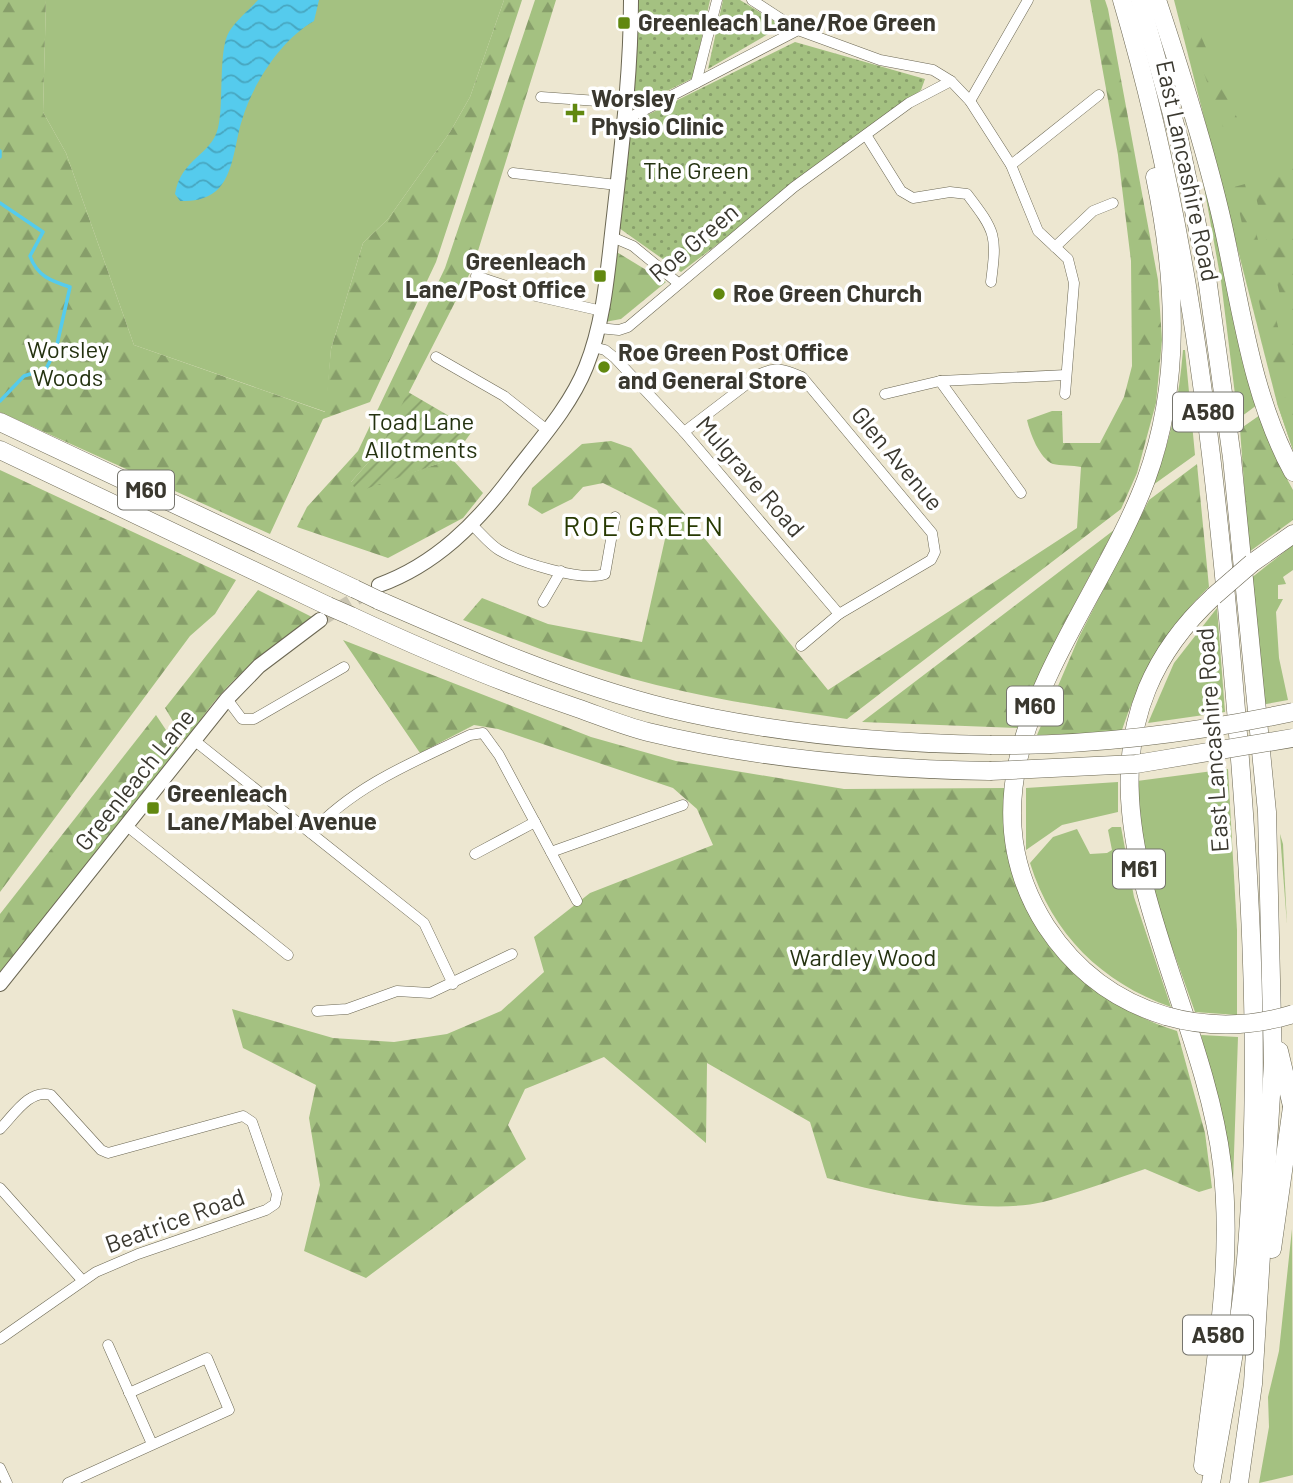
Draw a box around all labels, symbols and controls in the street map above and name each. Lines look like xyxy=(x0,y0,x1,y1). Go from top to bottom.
place label: Greenleach Lane/Roe Green xyxy=(638,7,936,36)
marker: Greenleach Lane/Roe Green xyxy=(616,15,632,31)
street label: East Lancashire Road xyxy=(1151,58,1226,284)
place label: Worsley Physio Clinic xyxy=(591,83,724,140)
marker: Worsley Physio Clinic xyxy=(565,103,585,123)
park label: The Green xyxy=(643,155,749,184)
street label: Roe Green xyxy=(643,196,743,287)
place label: Greenleach Lane/Post Office xyxy=(405,246,586,303)
marker: Greenleach Lane/Post Office xyxy=(592,268,608,284)
place label: Roe Green Church xyxy=(733,278,922,307)
marker: Roe Green Church xyxy=(711,286,727,302)
park label: Worsley Woods xyxy=(27,334,109,391)
place label: Roe Green Post Office and General Store xyxy=(618,337,849,394)
marker: Roe Green Post Office and General Store xyxy=(596,359,612,375)
road number: A580 xyxy=(1173,392,1243,432)
street label: Glen Avenue xyxy=(846,400,950,516)
park label: Toad Lane Allotments xyxy=(365,406,477,463)
street label: Mulgrave Road xyxy=(691,410,812,542)
road number: M60 xyxy=(118,470,174,510)
district label: ROE GREEN xyxy=(563,508,725,542)
street label: East Lancashire Road xyxy=(1189,627,1234,853)
road number: M60 xyxy=(1007,686,1063,726)
street label: Greenleach Lane xyxy=(68,702,200,856)
place label: Greenleach Lane/Mabel Avenue xyxy=(167,778,377,835)
marker: Greenleach Lane/Mabel Avenue xyxy=(145,800,161,816)
road number: M61 xyxy=(1113,849,1165,888)
park label: Wardley Wood xyxy=(790,942,936,971)
street label: Beatrice Road xyxy=(101,1181,248,1258)
road number: A580 xyxy=(1183,1316,1253,1354)

